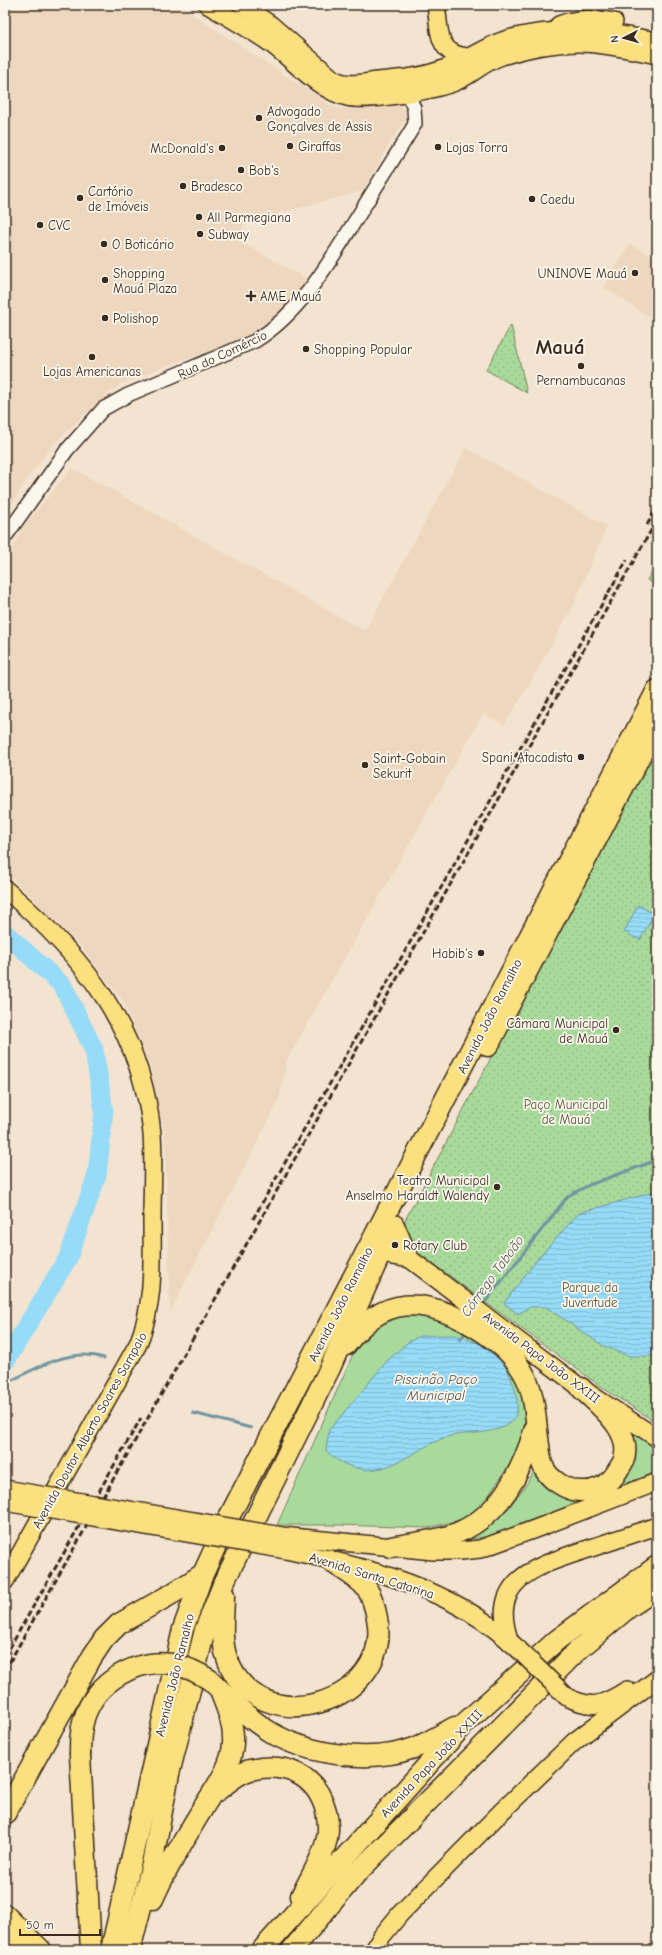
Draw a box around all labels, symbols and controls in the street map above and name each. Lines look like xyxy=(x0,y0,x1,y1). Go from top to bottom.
north arrow xyxy=(604,18,644,58)
text: N xyxy=(608,35,621,43)
place label: Advogado Gonçalves de Assis xyxy=(267,104,372,134)
marker: Advogado Gonçalves de Assis xyxy=(254,113,264,123)
place label: Giraffas xyxy=(298,139,341,154)
place label: Lojas Torra xyxy=(446,140,508,155)
place label: McDonald's xyxy=(150,141,214,156)
marker: Giraffas xyxy=(285,141,295,151)
marker: Lojas Torra xyxy=(433,142,443,152)
marker: McDonald's xyxy=(217,143,227,153)
place label: Bob's xyxy=(249,163,279,178)
marker: Bob's xyxy=(236,165,246,175)
place label: Bradesco xyxy=(191,179,243,194)
marker: Bradesco xyxy=(178,181,188,191)
place label: Cartório de Imóveis xyxy=(88,184,148,214)
place label: Caedu xyxy=(540,192,575,207)
marker: Cartório de Imóveis xyxy=(75,193,85,203)
marker: Caedu xyxy=(527,194,537,204)
place label: All Parmegiana xyxy=(207,210,291,225)
marker: All Parmegiana xyxy=(194,212,204,222)
place label: CVC xyxy=(48,218,70,233)
marker: CVC xyxy=(35,220,45,230)
place label: Subway xyxy=(208,227,249,242)
marker: Subway xyxy=(195,229,205,239)
place label: O Boticário xyxy=(112,237,174,252)
marker: O Boticário xyxy=(99,239,109,249)
place label: Shopping Mauá Plaza xyxy=(113,266,177,296)
place label: UNINOVE Mauá xyxy=(538,266,627,281)
marker: UNINOVE Mauá xyxy=(630,268,640,278)
marker: Shopping Mauá Plaza xyxy=(100,275,110,285)
place label: AME Mauá xyxy=(260,289,322,304)
marker: AME Mauá xyxy=(245,290,257,302)
place label: Polishop xyxy=(113,311,159,326)
marker: Polishop xyxy=(100,313,110,323)
street label: Rua do Comércio xyxy=(175,327,269,382)
district label: Mauá xyxy=(535,335,585,359)
place label: Shopping Popular xyxy=(314,342,413,357)
marker: Shopping Popular xyxy=(301,344,311,354)
marker: Lojas Americanas xyxy=(87,352,97,362)
marker: Pernambucanas xyxy=(576,361,586,371)
place label: Lojas Americanas xyxy=(43,364,141,379)
place label: Pernambucanas xyxy=(537,373,625,388)
place label: Spani Atacadista xyxy=(482,750,573,765)
place label: Saint-Gobain Sekurit xyxy=(373,751,446,781)
marker: Spani Atacadista xyxy=(576,752,586,762)
marker: Saint-Gobain Sekurit xyxy=(360,760,370,770)
place label: Habib's xyxy=(432,946,473,961)
marker: Habib's xyxy=(476,948,486,958)
street label: Avenida João Ramalho xyxy=(454,956,525,1076)
place label: Câmara Municipal de Mauá xyxy=(507,1016,608,1046)
marker: Câmara Municipal de Mauá xyxy=(611,1025,621,1035)
park label: Paço Municipal de Mauá xyxy=(524,1097,608,1127)
place label: Teatro Municipal Anselmo Haraldt Walendy xyxy=(346,1173,489,1203)
marker: Teatro Municipal Anselmo Haraldt Walendy xyxy=(492,1182,502,1192)
water label: Córrego Taboão xyxy=(457,1232,527,1320)
place label: Rotary Club xyxy=(403,1238,467,1253)
marker: Rotary Club xyxy=(390,1240,400,1250)
street label: Avenida João Ramalho xyxy=(305,1244,376,1364)
park label: Parque da Juventude xyxy=(562,1280,618,1310)
street label: Avenida Papa João XXIII xyxy=(480,1309,603,1406)
street label: Avenida Doutor Alberto Soares Sampaio xyxy=(29,1329,150,1531)
water label: Piscinão Paço Municipal xyxy=(395,1371,477,1404)
street label: Avenida Santa Catarina xyxy=(308,1549,436,1602)
street label: Avenida João Ramalho xyxy=(152,1612,197,1738)
street label: Avenida Papa João XXIII xyxy=(377,1706,485,1821)
scale bar xyxy=(20,1911,100,1937)
text: 50 m xyxy=(26,1918,54,1932)

